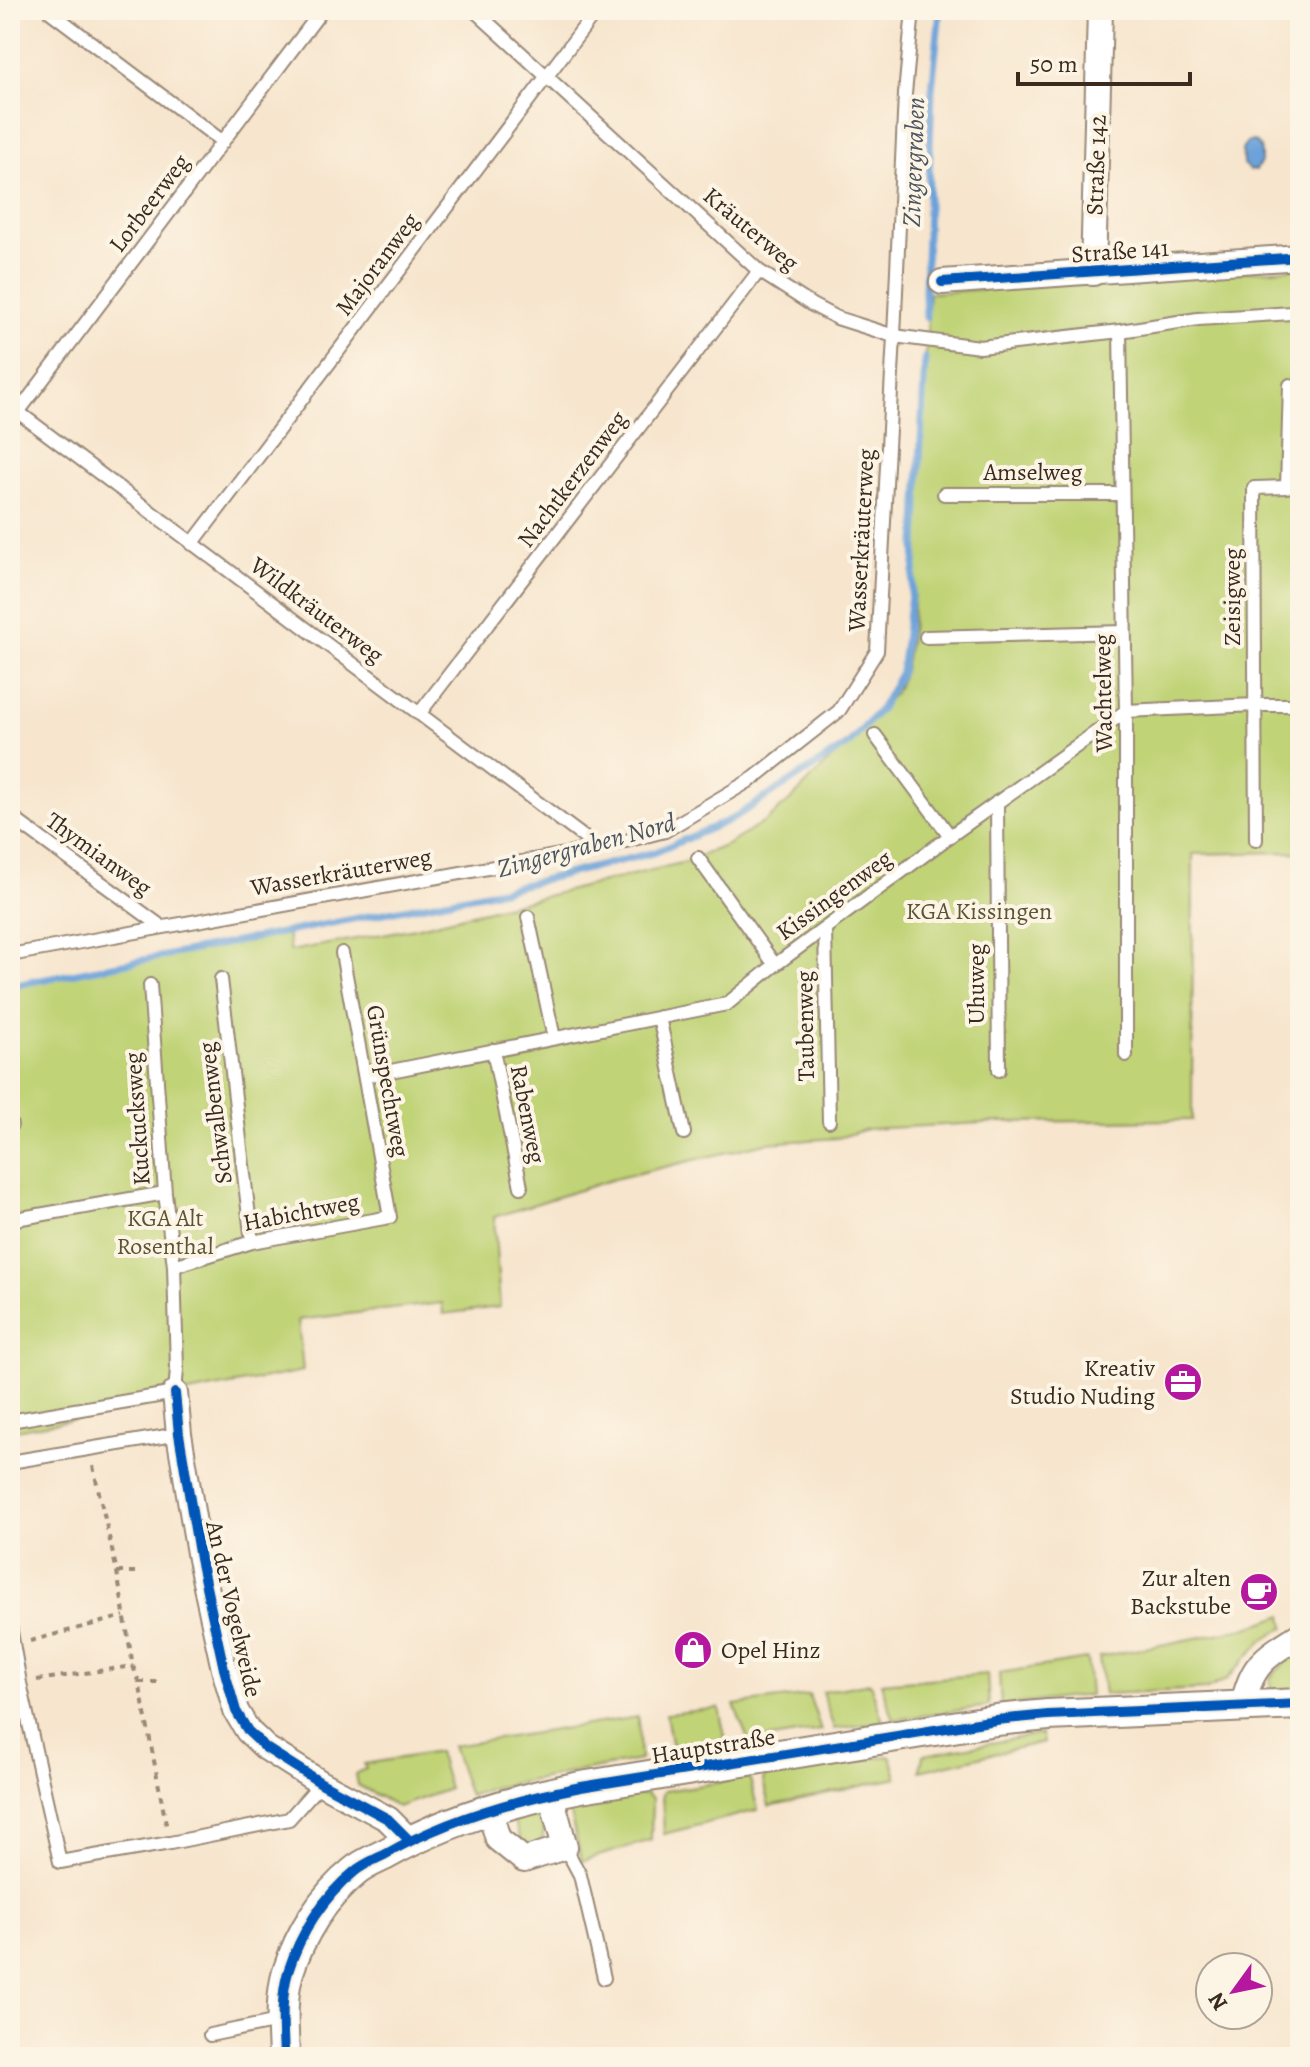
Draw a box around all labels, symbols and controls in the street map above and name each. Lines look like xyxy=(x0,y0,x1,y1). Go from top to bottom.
scale bar xyxy=(1018,36,1190,86)
text: 50 m xyxy=(1030,48,1078,80)
water label: Zingergraben xyxy=(894,96,933,228)
street label: Straße 142 xyxy=(1078,114,1114,216)
street label: Lorbeerweg xyxy=(101,147,197,259)
street label: Kräuterweg xyxy=(696,180,806,278)
street label: Majoranweg xyxy=(328,206,426,322)
street label: Straße 141 xyxy=(1070,232,1170,270)
street label: Nachtkerzenweg xyxy=(510,404,634,554)
street label: Wasserkräuterweg xyxy=(840,448,882,633)
street label: Amselweg xyxy=(983,456,1082,488)
street label: Zeisigweg xyxy=(1216,548,1248,646)
street label: Wildkräuterweg xyxy=(243,549,390,671)
street label: Wachtelweg xyxy=(1086,634,1120,753)
street label: Thymianweg xyxy=(40,805,158,903)
water label: Zingergraben Nord xyxy=(493,805,679,886)
street label: Wasserkräuterweg xyxy=(247,840,434,904)
street label: Kissingenweg xyxy=(770,842,898,948)
park label: KGA Kissingen xyxy=(906,895,1052,927)
street label: Uhuweg xyxy=(960,943,992,1025)
street label: Taubenweg xyxy=(788,970,822,1082)
street label: Grünspechtweg xyxy=(359,1002,417,1160)
street label: Schwalbenweg xyxy=(190,1040,240,1186)
street label: Kuckucksweg xyxy=(116,1051,158,1187)
street label: Rabenweg xyxy=(503,1062,553,1166)
street label: Habichtweg xyxy=(240,1185,362,1239)
park label: KGA Alt Rosenthal xyxy=(116,1202,214,1262)
place label: Kreativ Studio Nuding xyxy=(1010,1352,1155,1412)
office icon: Kreativ Studio Nuding xyxy=(1162,1361,1204,1403)
street label: An der Vogelweide xyxy=(198,1517,270,1700)
place label: Zur alten Backstube xyxy=(1130,1562,1231,1622)
cafe icon: Zur alten Backstube xyxy=(1238,1571,1280,1613)
shop icon: Opel Hinz xyxy=(672,1629,714,1671)
place label: Opel Hinz xyxy=(721,1634,820,1666)
street label: Hauptstraße xyxy=(649,1720,777,1772)
north arrow xyxy=(1194,1951,1274,2031)
text: N xyxy=(1201,1986,1235,2016)

